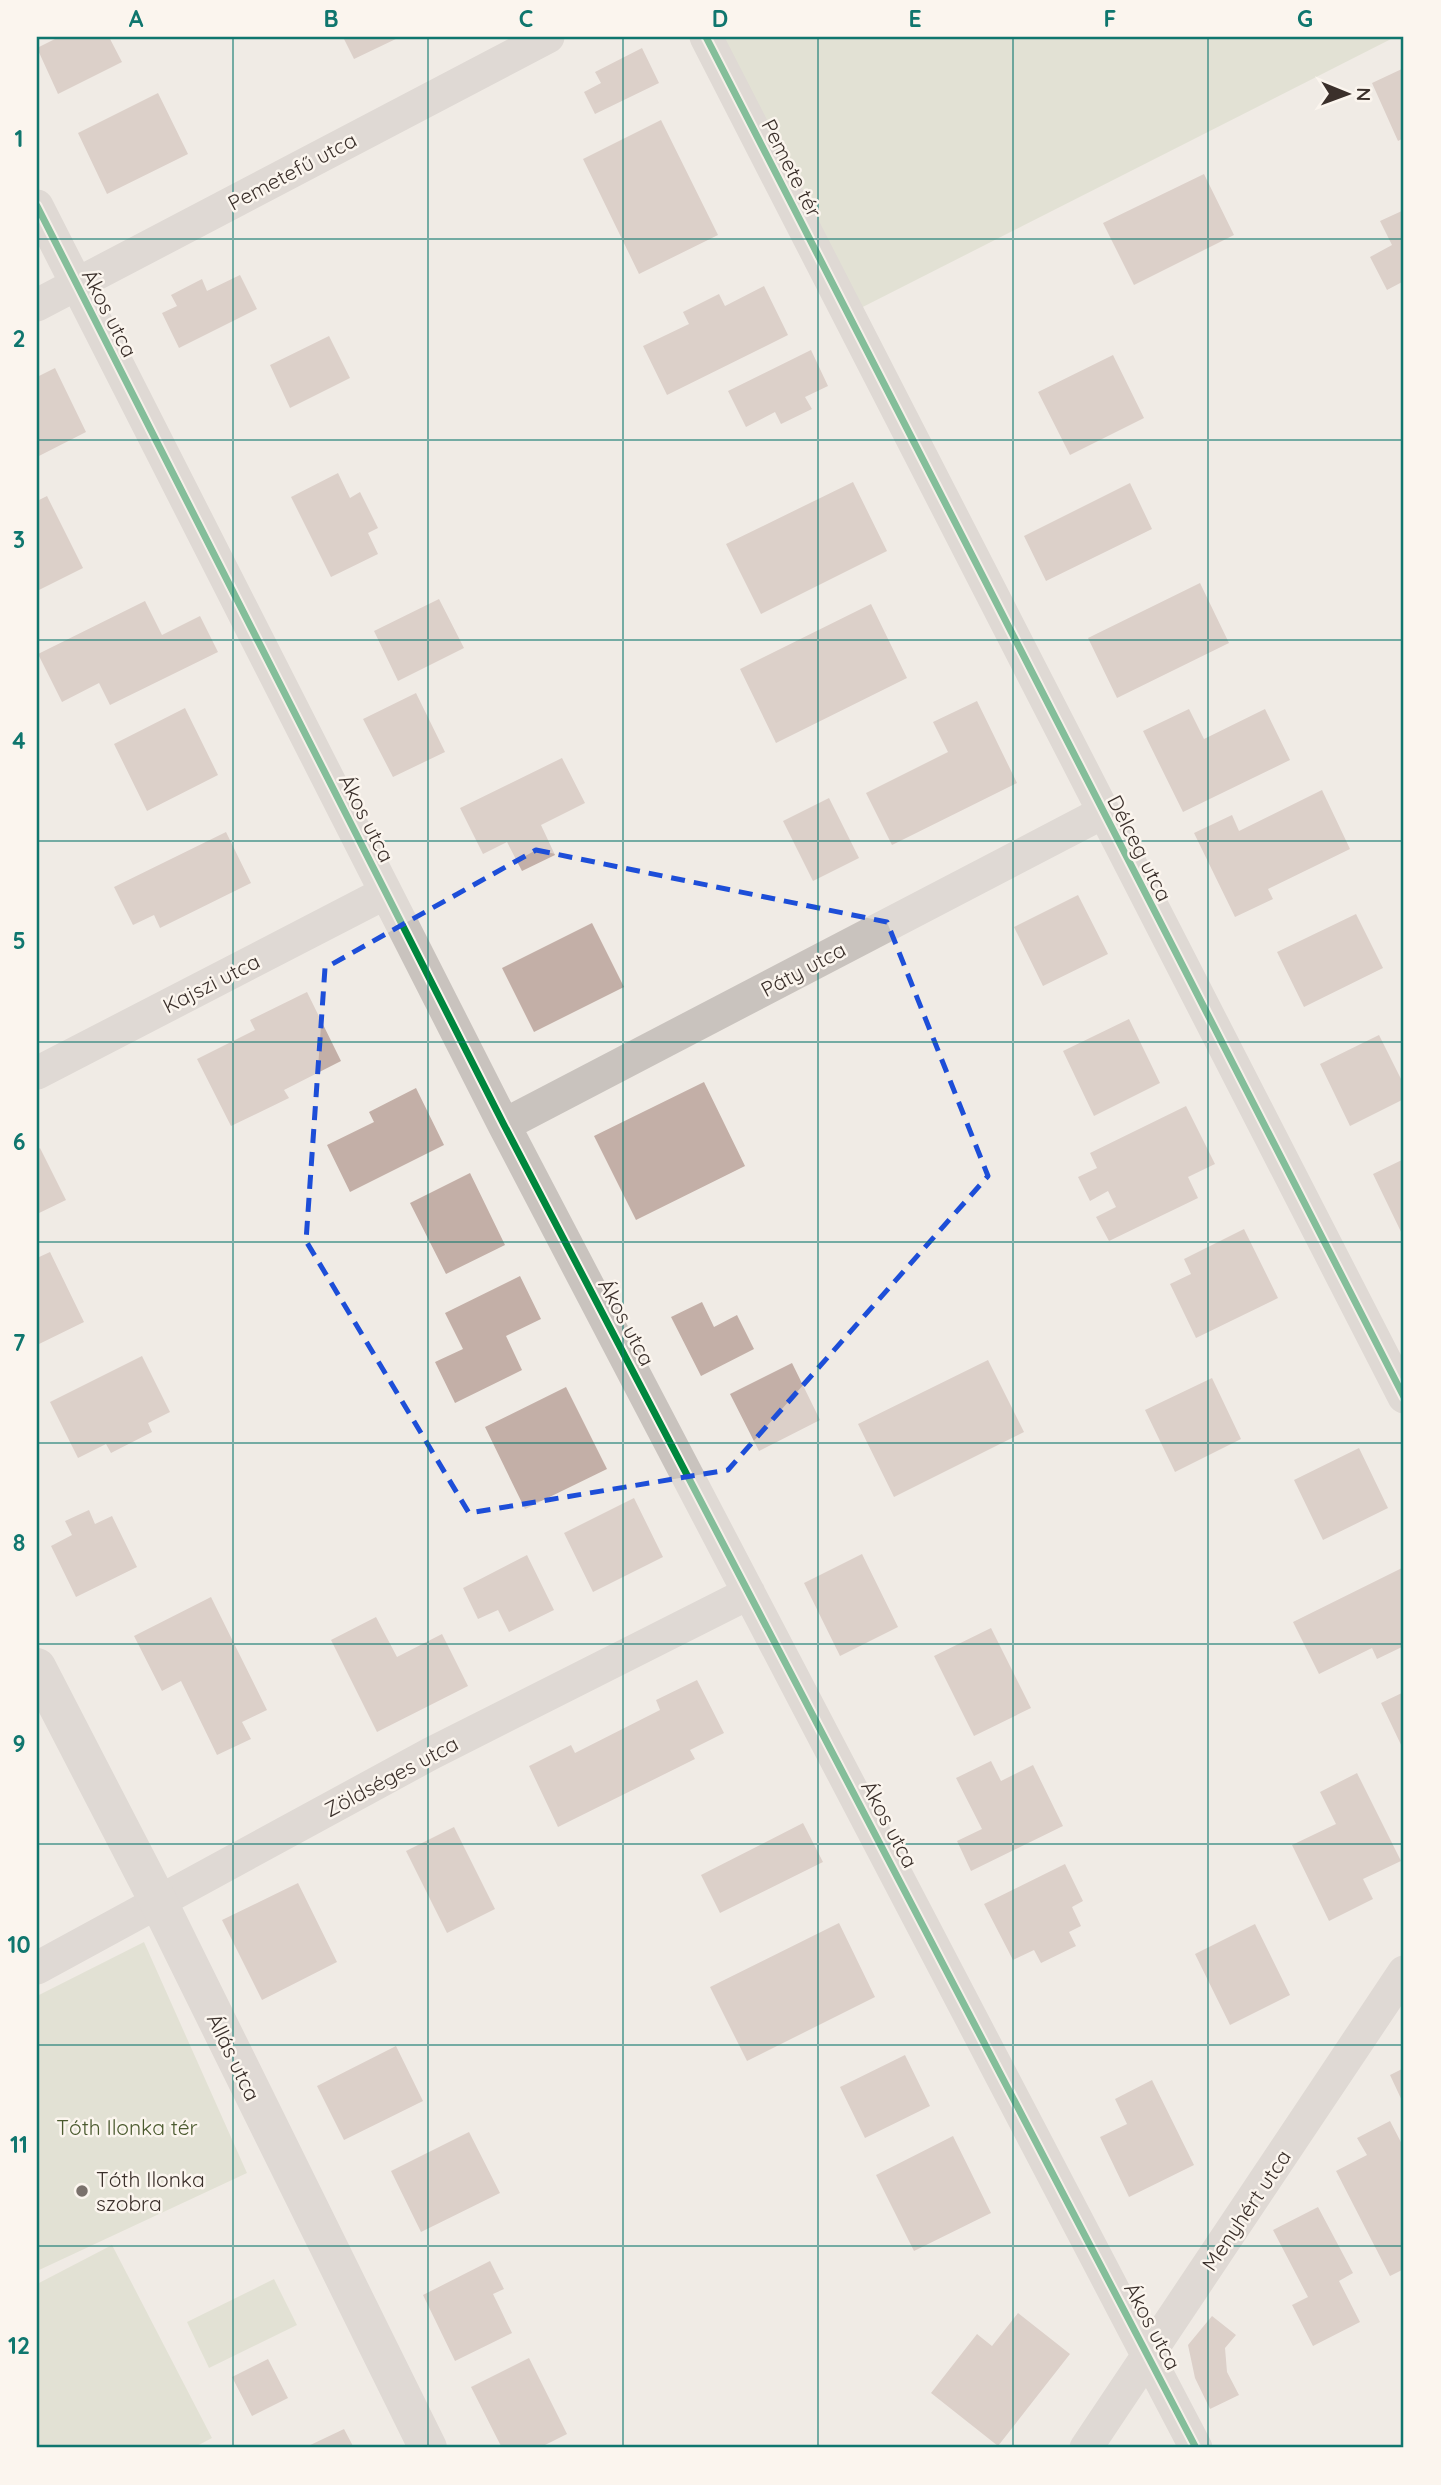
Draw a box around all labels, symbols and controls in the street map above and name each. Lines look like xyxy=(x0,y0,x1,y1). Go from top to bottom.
text: A xyxy=(129,4,144,33)
text: B xyxy=(323,4,339,33)
text: C xyxy=(519,4,533,33)
text: D xyxy=(712,4,728,33)
text: E xyxy=(908,4,922,33)
text: F xyxy=(1104,4,1116,33)
text: G xyxy=(1297,4,1313,33)
north arrow xyxy=(1312,60,1382,130)
text: N xyxy=(1352,87,1376,101)
street label: Pemete tér xyxy=(756,115,828,221)
text: 1 xyxy=(15,124,23,153)
street label: Pemetefű utca xyxy=(223,126,361,216)
street label: Ákos utca xyxy=(77,265,143,361)
text: 2 xyxy=(12,324,26,353)
text: 3 xyxy=(13,525,25,554)
text: 4 xyxy=(12,726,26,755)
street label: Ákos utca xyxy=(334,770,400,866)
street label: Délceg utca xyxy=(1102,791,1178,905)
text: 5 xyxy=(12,926,26,955)
street label: Páty utca xyxy=(756,936,850,1002)
street label: Kajszi utca xyxy=(158,948,264,1018)
text: 6 xyxy=(13,1127,25,1156)
street label: Ákos utca xyxy=(593,1274,661,1370)
text: 7 xyxy=(13,1328,26,1357)
text: 8 xyxy=(13,1528,25,1557)
text: 9 xyxy=(12,1729,26,1758)
street label: Zöldséges utca xyxy=(320,1730,462,1822)
street label: Ákos utca xyxy=(856,1776,924,1872)
text: 10 xyxy=(7,1930,31,1959)
street label: Állás utca xyxy=(202,2009,266,2105)
park label: Tóth Ilonka tér xyxy=(56,2114,198,2140)
text: 11 xyxy=(10,2130,28,2159)
street label: Menyhért utca xyxy=(1196,2144,1296,2276)
place label: Tóth Ilonka szobra xyxy=(96,2166,205,2216)
marker: Tóth Ilonka szobra xyxy=(74,2183,90,2199)
street label: Ákos utca xyxy=(1119,2278,1187,2374)
text: 12 xyxy=(8,2331,30,2360)

